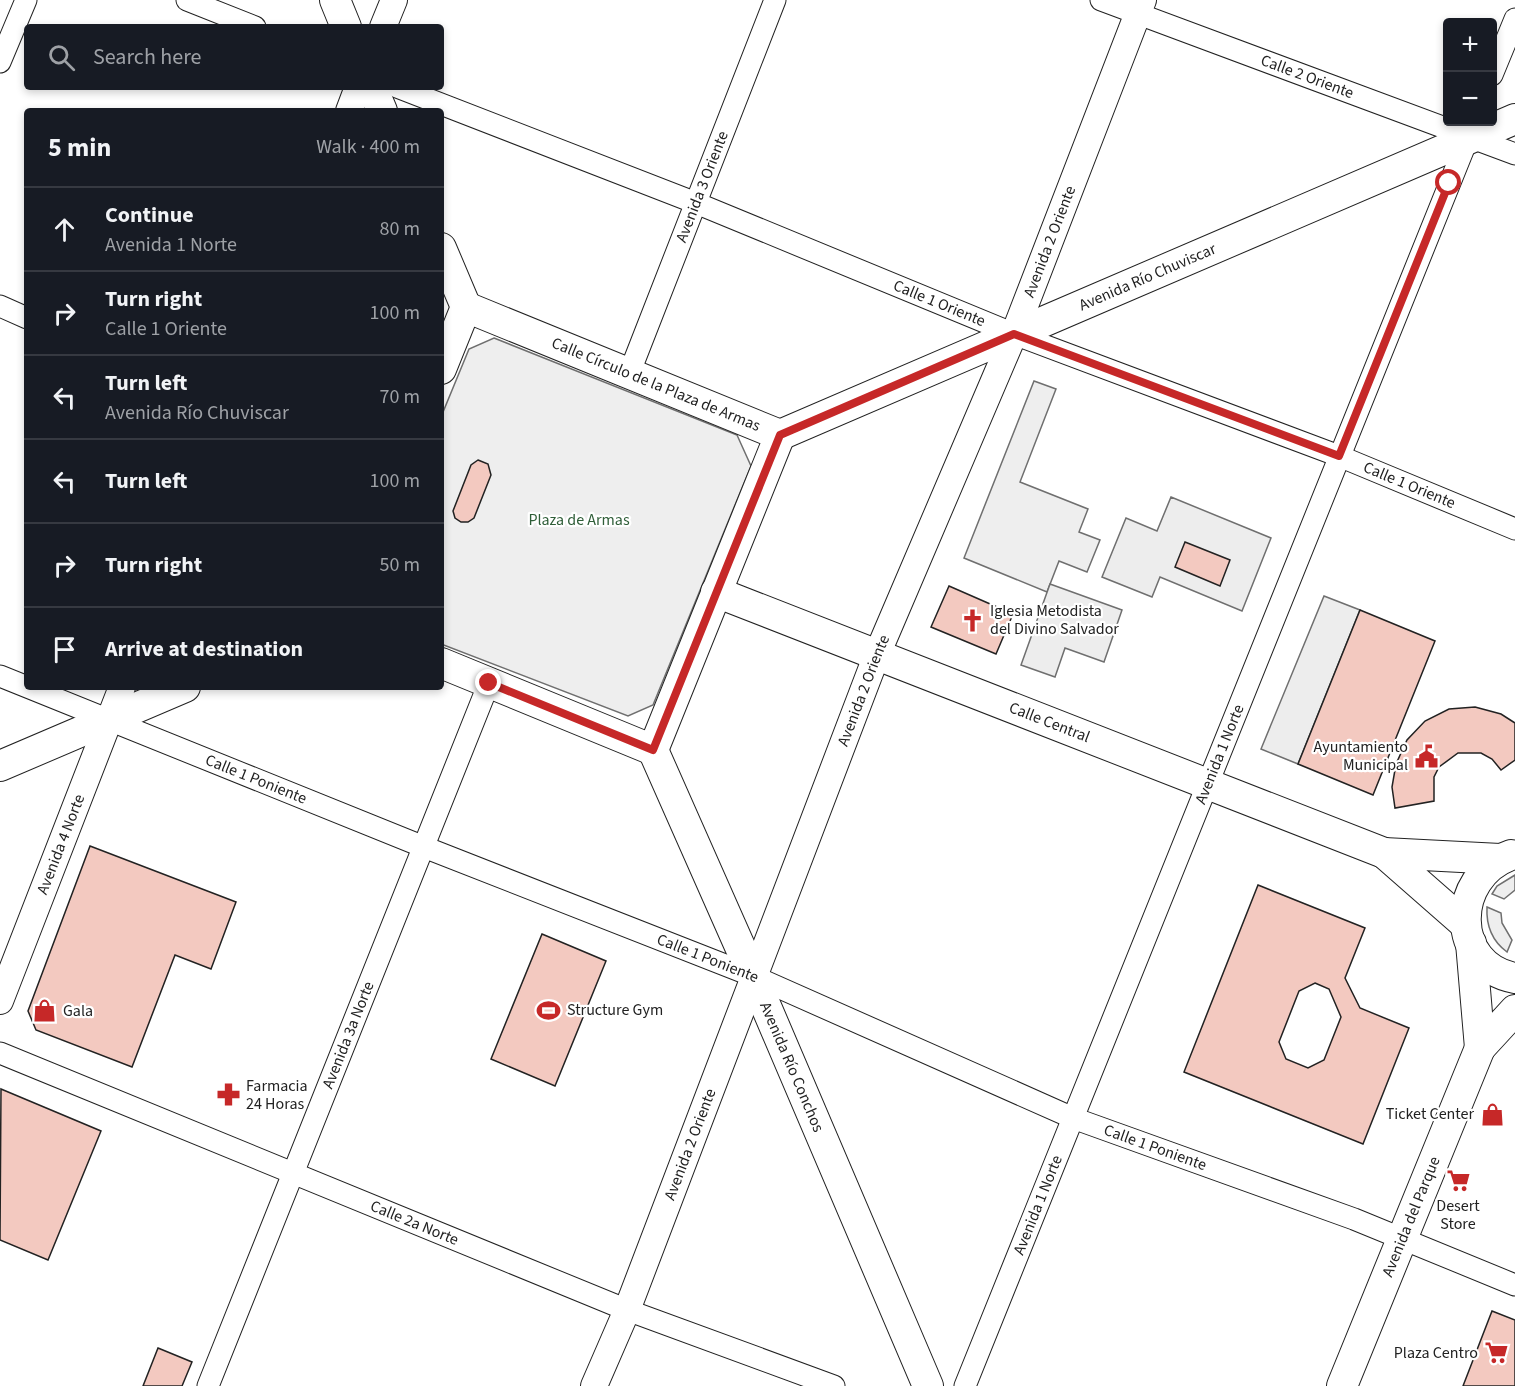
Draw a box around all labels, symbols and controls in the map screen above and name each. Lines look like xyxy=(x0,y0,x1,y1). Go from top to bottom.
map controls xyxy=(1443,18,1497,126)
button: + xyxy=(1443,18,1497,72)
search box xyxy=(24,24,444,90)
icon: search xyxy=(45,41,78,74)
text: Search here xyxy=(93,41,201,73)
street label: Calle 2 Oriente xyxy=(1258,49,1357,104)
button: − xyxy=(1443,72,1497,126)
street label: Avenida 3 Oriente xyxy=(670,128,734,246)
text: 5 min xyxy=(48,129,111,166)
text: Walk · 400 m xyxy=(316,133,420,161)
route start xyxy=(1435,169,1461,195)
street label: Avenida 2 Oriente xyxy=(1018,183,1081,301)
text: Continue xyxy=(105,199,194,231)
icon: ahead xyxy=(48,213,81,246)
text: 80 m xyxy=(380,215,420,243)
text: Avenida 1 Norte xyxy=(105,231,237,259)
street label: Avenida Río Chuviscar xyxy=(1075,238,1220,316)
street label: Calle 1 Oriente xyxy=(890,275,989,332)
text: Turn right xyxy=(105,283,202,315)
icon: right xyxy=(48,297,81,330)
text: 100 m xyxy=(370,299,420,327)
text: Calle 1 Oriente xyxy=(105,315,227,343)
street label: Calle Círculo de la Plaza de Armas xyxy=(548,332,764,437)
text: Turn left xyxy=(105,367,187,399)
icon: left xyxy=(48,381,81,414)
text: 70 m xyxy=(380,383,420,411)
text: Avenida Río Chuviscar xyxy=(105,399,289,427)
street label: Calle 1 Oriente xyxy=(1360,456,1459,514)
icon: left xyxy=(48,465,81,498)
text: Turn left xyxy=(105,465,187,497)
text: 100 m xyxy=(370,467,420,495)
park label: Plaza de Armas xyxy=(528,509,630,531)
icon: right xyxy=(48,549,81,582)
text: Turn right xyxy=(105,549,202,581)
text: 50 m xyxy=(380,551,420,579)
place label: Iglesia Metodista del Divino Salvador xyxy=(990,600,1119,640)
church icon: Iglesia Metodista del Divino Salvador xyxy=(959,607,985,633)
street label: Avenida 2 Oriente xyxy=(832,631,895,749)
icon: arrive xyxy=(48,633,81,666)
text: Arrive at destination xyxy=(105,633,303,665)
route end xyxy=(475,669,501,695)
street label: Calle Central xyxy=(1006,697,1093,748)
street label: Avenida 1 Norte xyxy=(1190,701,1250,808)
place label: Ayuntamiento Municipal xyxy=(1314,736,1408,776)
public building icon: Ayuntamiento Municipal xyxy=(1413,743,1439,769)
street label: Calle 1 Poniente xyxy=(202,749,310,810)
street label: Avenida 4 Norte xyxy=(31,791,90,898)
street label: Calle 1 Poniente xyxy=(654,928,762,988)
street label: Avenida 3a Norte xyxy=(317,978,380,1092)
sports icon: Structure Gym xyxy=(536,997,562,1023)
shop icon: Gala xyxy=(32,998,58,1024)
street label: Avenida Río Conchos xyxy=(754,998,829,1136)
place label: Structure Gym xyxy=(567,999,663,1021)
place label: Gala xyxy=(63,1000,93,1022)
place label: Farmacia 24 Horas xyxy=(246,1075,308,1115)
pharmacy icon: Farmacia 24 Horas xyxy=(215,1082,241,1108)
street label: Avenida 2 Oriente xyxy=(659,1085,721,1203)
shop icon: Ticket Center xyxy=(1479,1101,1505,1127)
place label: Ticket Center xyxy=(1386,1103,1474,1125)
street label: Calle 1 Poniente xyxy=(1101,1119,1210,1176)
street label: Avenida 1 Norte xyxy=(1008,1152,1068,1258)
street label: Avenida del Parque xyxy=(1377,1153,1446,1280)
supermarket icon: Desert Store xyxy=(1445,1168,1471,1194)
street label: Calle 2a Norte xyxy=(367,1195,462,1251)
place label: Desert Store xyxy=(1436,1195,1480,1235)
supermarket icon: Plaza Centro xyxy=(1483,1340,1509,1366)
place label: Plaza Centro xyxy=(1394,1342,1478,1364)

